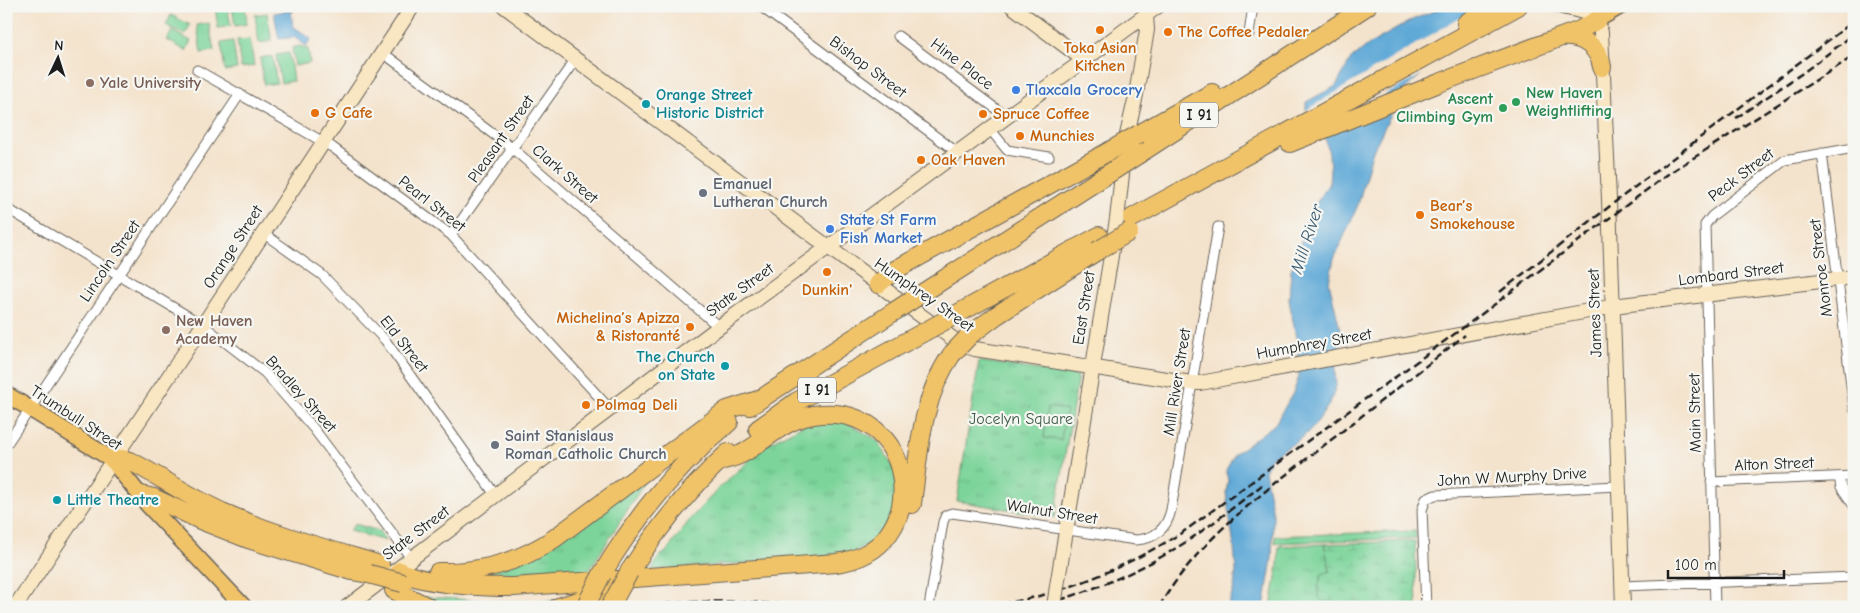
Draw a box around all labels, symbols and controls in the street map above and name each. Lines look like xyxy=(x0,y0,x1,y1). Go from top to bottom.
place label: The Coffee Pedaler xyxy=(1178,23,1309,41)
marker: Toka Asian Kitchen xyxy=(1094,24,1106,36)
marker: The Coffee Pedaler xyxy=(1162,26,1174,38)
north arrow xyxy=(32,32,82,82)
street label: Bishop Street xyxy=(826,32,910,102)
street label: Hine Place xyxy=(927,35,997,93)
text: N xyxy=(54,37,64,54)
place label: Toka Asian Kitchen xyxy=(1063,39,1137,75)
place label: Yale University xyxy=(100,74,202,92)
marker: Yale University xyxy=(84,77,96,89)
place label: Tlaxcala Grocery xyxy=(1026,81,1143,99)
marker: Tlaxcala Grocery xyxy=(1010,84,1022,96)
place label: New Haven Weightlifting xyxy=(1526,84,1612,120)
place label: Orange Street Historic District xyxy=(656,86,765,122)
place label: Ascent Climbing Gym xyxy=(1396,90,1494,126)
street label: Pleasant Street xyxy=(464,92,538,186)
marker: New Haven Weightlifting xyxy=(1510,96,1522,108)
marker: Orange Street Historic District xyxy=(640,98,652,110)
road number: I 91 xyxy=(1180,102,1218,128)
marker: Ascent Climbing Gym xyxy=(1497,102,1509,114)
place label: G Cafe xyxy=(325,104,373,122)
place label: Spruce Coffee xyxy=(993,105,1089,123)
marker: G Cafe xyxy=(309,107,321,119)
marker: Spruce Coffee xyxy=(977,108,989,120)
place label: Munchies xyxy=(1030,127,1095,145)
marker: Munchies xyxy=(1014,130,1026,142)
street label: Clark Street xyxy=(528,141,602,208)
street label: Peck Street xyxy=(1705,144,1778,205)
place label: Oak Haven xyxy=(931,151,1005,169)
marker: Oak Haven xyxy=(915,154,927,166)
street label: Pearl Street xyxy=(395,172,469,236)
place label: Emanuel Lutheran Church xyxy=(713,175,828,211)
marker: Emanuel Lutheran Church xyxy=(697,187,709,199)
place label: Bear’s Smokehouse xyxy=(1430,197,1515,233)
water label: Mill River xyxy=(1286,201,1328,277)
street label: Orange Street xyxy=(199,202,267,292)
marker: Bear’s Smokehouse xyxy=(1414,209,1426,221)
place label: State St Farm Fish Market xyxy=(840,211,936,247)
street label: Lincoln Street xyxy=(76,216,144,305)
street label: Monroe Street xyxy=(1806,218,1836,318)
marker: State St Farm Fish Market xyxy=(824,223,836,235)
street label: Humphrey Street xyxy=(871,254,977,336)
street label: State Street xyxy=(703,259,777,320)
street label: Lombard Street xyxy=(1677,259,1785,289)
marker: Dunkin' xyxy=(821,266,833,278)
street label: James Street xyxy=(1584,268,1606,358)
street label: East Street xyxy=(1069,269,1099,346)
place label: Dunkin' xyxy=(802,281,852,299)
place label: Michelina’s Apizza & Ristoranté xyxy=(557,309,680,345)
place label: New Haven Academy xyxy=(176,312,253,348)
street label: Eld Street xyxy=(376,312,432,376)
marker: Michelina’s Apizza & Ristoranté xyxy=(684,321,696,333)
marker: New Haven Academy xyxy=(160,324,172,336)
street label: Humphrey Street xyxy=(1255,325,1373,363)
street label: Mill River Street xyxy=(1160,326,1194,437)
place label: The Church on State xyxy=(636,348,715,384)
street label: Bradley Street xyxy=(262,352,340,436)
marker: The Church on State xyxy=(719,360,731,372)
street label: Main Street xyxy=(1685,373,1705,453)
road number: I 91 xyxy=(798,378,836,402)
street label: Trumbull Street xyxy=(27,382,125,454)
place label: Polmag Deli xyxy=(596,396,678,414)
marker: Polmag Deli xyxy=(580,399,592,411)
park label: Jocelyn Square xyxy=(969,410,1073,428)
place label: Saint Stanislaus Roman Catholic Church xyxy=(505,427,667,463)
marker: Saint Stanislaus Roman Catholic Church xyxy=(489,439,501,451)
street label: Alton Street xyxy=(1734,454,1815,474)
street label: John W Murphy Drive xyxy=(1437,464,1587,490)
place label: Little Theatre xyxy=(67,491,159,509)
marker: Little Theatre xyxy=(51,494,63,506)
street label: Walnut Street xyxy=(1005,496,1099,528)
street label: State Street xyxy=(379,502,453,564)
scale bar xyxy=(1668,548,1784,580)
text: 100 m xyxy=(1675,556,1717,574)

